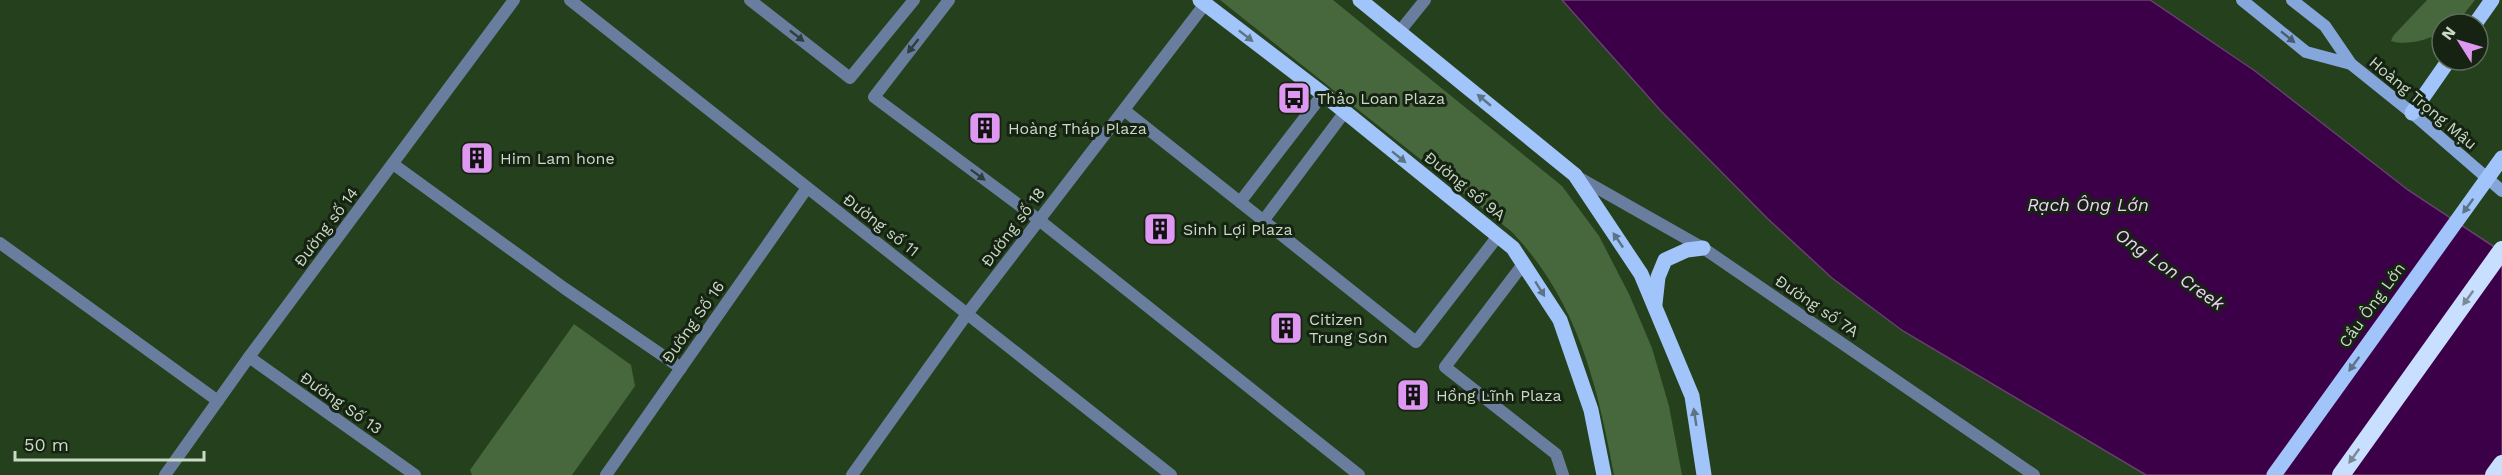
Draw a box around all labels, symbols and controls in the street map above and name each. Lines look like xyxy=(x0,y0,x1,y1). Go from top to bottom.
north arrow xyxy=(2430,12,2490,72)
text: N xyxy=(2437,23,2460,44)
one-way arrow xyxy=(1239,29,1254,41)
one-way arrow xyxy=(789,30,804,42)
one-way arrow xyxy=(2280,30,2295,43)
one-way arrow xyxy=(907,38,920,54)
street label: Hoàng Trọng Mậu xyxy=(2365,52,2481,154)
bus stop icon: Thảo Loan Plaza xyxy=(1276,80,1312,116)
place label: Thảo Loan Plaza xyxy=(1317,89,1445,108)
one-way arrow xyxy=(1476,94,1492,107)
building icon: Hoàng Tháp Plaza xyxy=(967,110,1003,146)
place label: Hoàng Tháp Plaza xyxy=(1008,119,1147,138)
building icon: Him Lam hone xyxy=(459,140,495,176)
street label: Đường số 9A xyxy=(1421,147,1510,225)
place label: Him Lam hone xyxy=(500,149,615,168)
one-way arrow xyxy=(1391,150,1407,163)
one-way arrow xyxy=(970,169,986,181)
street label: Đường số 14 xyxy=(290,183,362,270)
street label: Đường số 18 xyxy=(977,184,1049,270)
street label: Đường số 11 xyxy=(839,190,923,260)
water label: Rạch Ông Lớn xyxy=(2027,194,2149,215)
one-way arrow xyxy=(2462,197,2474,213)
building icon: Sinh Lợi Plaza xyxy=(1142,211,1178,247)
place label: Sinh Lợi Plaza xyxy=(1183,220,1293,239)
water label: Ong Lon Creek xyxy=(2112,224,2229,315)
one-way arrow xyxy=(1613,232,1624,248)
street label: Cầu Ông Lớn xyxy=(2335,259,2409,351)
street label: Đường số 7A xyxy=(1772,271,1863,341)
street label: Đường Số 16 xyxy=(658,277,728,367)
one-way arrow xyxy=(1535,281,1546,297)
one-way arrow xyxy=(2462,289,2474,305)
building icon: Citizen Trung Sơn xyxy=(1268,310,1304,346)
place label: Citizen Trung Sơn xyxy=(1309,310,1388,347)
one-way arrow xyxy=(2348,355,2360,371)
street label: Đường Số 13 xyxy=(296,368,386,438)
building icon: Hồng Lĩnh Plaza xyxy=(1395,377,1431,413)
place label: Hồng Lĩnh Plaza xyxy=(1436,386,1562,405)
one-way arrow xyxy=(1691,408,1700,427)
scale bar xyxy=(15,424,204,462)
text: 50 m xyxy=(24,434,69,455)
one-way arrow xyxy=(2349,449,2361,464)

